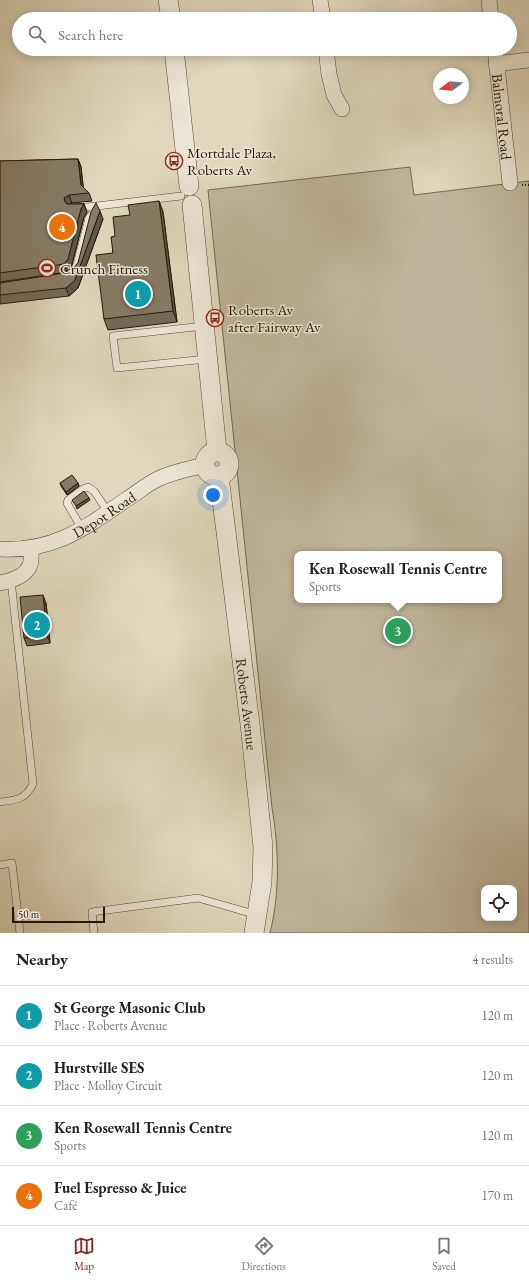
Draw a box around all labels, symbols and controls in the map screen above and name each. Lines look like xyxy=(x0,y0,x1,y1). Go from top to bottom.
search box xyxy=(12,12,517,56)
icon: search xyxy=(26,23,48,45)
text: Search here xyxy=(58,25,123,44)
north arrow xyxy=(433,68,469,104)
street label: Balmoral Road xyxy=(488,72,517,161)
place label: Mortdale Plaza, Roberts Av xyxy=(187,143,276,179)
bus stop icon: Mortdale Plaza, Roberts Av xyxy=(164,151,184,171)
pin: 4 xyxy=(49,212,75,242)
sports icon: Crunch Fitness xyxy=(37,258,57,278)
place label: Crunch Fitness xyxy=(60,259,148,278)
pin: 1 xyxy=(125,279,151,309)
place label: Roberts Av after Fairway Av xyxy=(228,300,321,336)
bus stop icon: Roberts Av after Fairway Av xyxy=(205,308,225,328)
your location xyxy=(203,485,223,505)
street label: Depot Road xyxy=(69,487,139,542)
popup xyxy=(294,551,502,603)
text: Ken Rosewall Tennis Centre xyxy=(309,559,487,578)
text: Sports xyxy=(309,578,341,595)
pin: 2 xyxy=(24,610,50,640)
pin: 3 xyxy=(385,616,411,646)
street label: Roberts Avenue xyxy=(232,657,262,751)
map controls xyxy=(481,885,517,921)
button: locate xyxy=(481,885,517,921)
scale bar xyxy=(12,905,105,924)
text: 50 m xyxy=(18,907,39,921)
text: Nearby xyxy=(16,948,68,970)
text: 4 results xyxy=(472,951,513,968)
text: St George Masonic Club xyxy=(54,998,205,1017)
text: 1 xyxy=(26,1007,32,1024)
text: 120 m xyxy=(482,1007,513,1024)
text: Place · Roberts Avenue xyxy=(54,1017,167,1034)
text: Hurstville SES xyxy=(54,1058,145,1077)
text: 2 xyxy=(26,1067,32,1084)
text: 120 m xyxy=(482,1067,513,1084)
text: Place · Molloy Circuit xyxy=(54,1077,162,1094)
text: Ken Rosewall Tennis Centre xyxy=(54,1118,232,1137)
text: 3 xyxy=(26,1127,32,1144)
text: 120 m xyxy=(482,1127,513,1144)
text: Sports xyxy=(54,1137,86,1154)
text: Fuel Espresso & Juice xyxy=(54,1178,187,1197)
text: 4 xyxy=(26,1187,32,1204)
text: 170 m xyxy=(482,1187,513,1204)
text: Café xyxy=(54,1197,77,1214)
tab: Map xyxy=(73,1235,95,1273)
tab: Directions xyxy=(242,1235,286,1273)
tab: Saved xyxy=(432,1235,456,1273)

